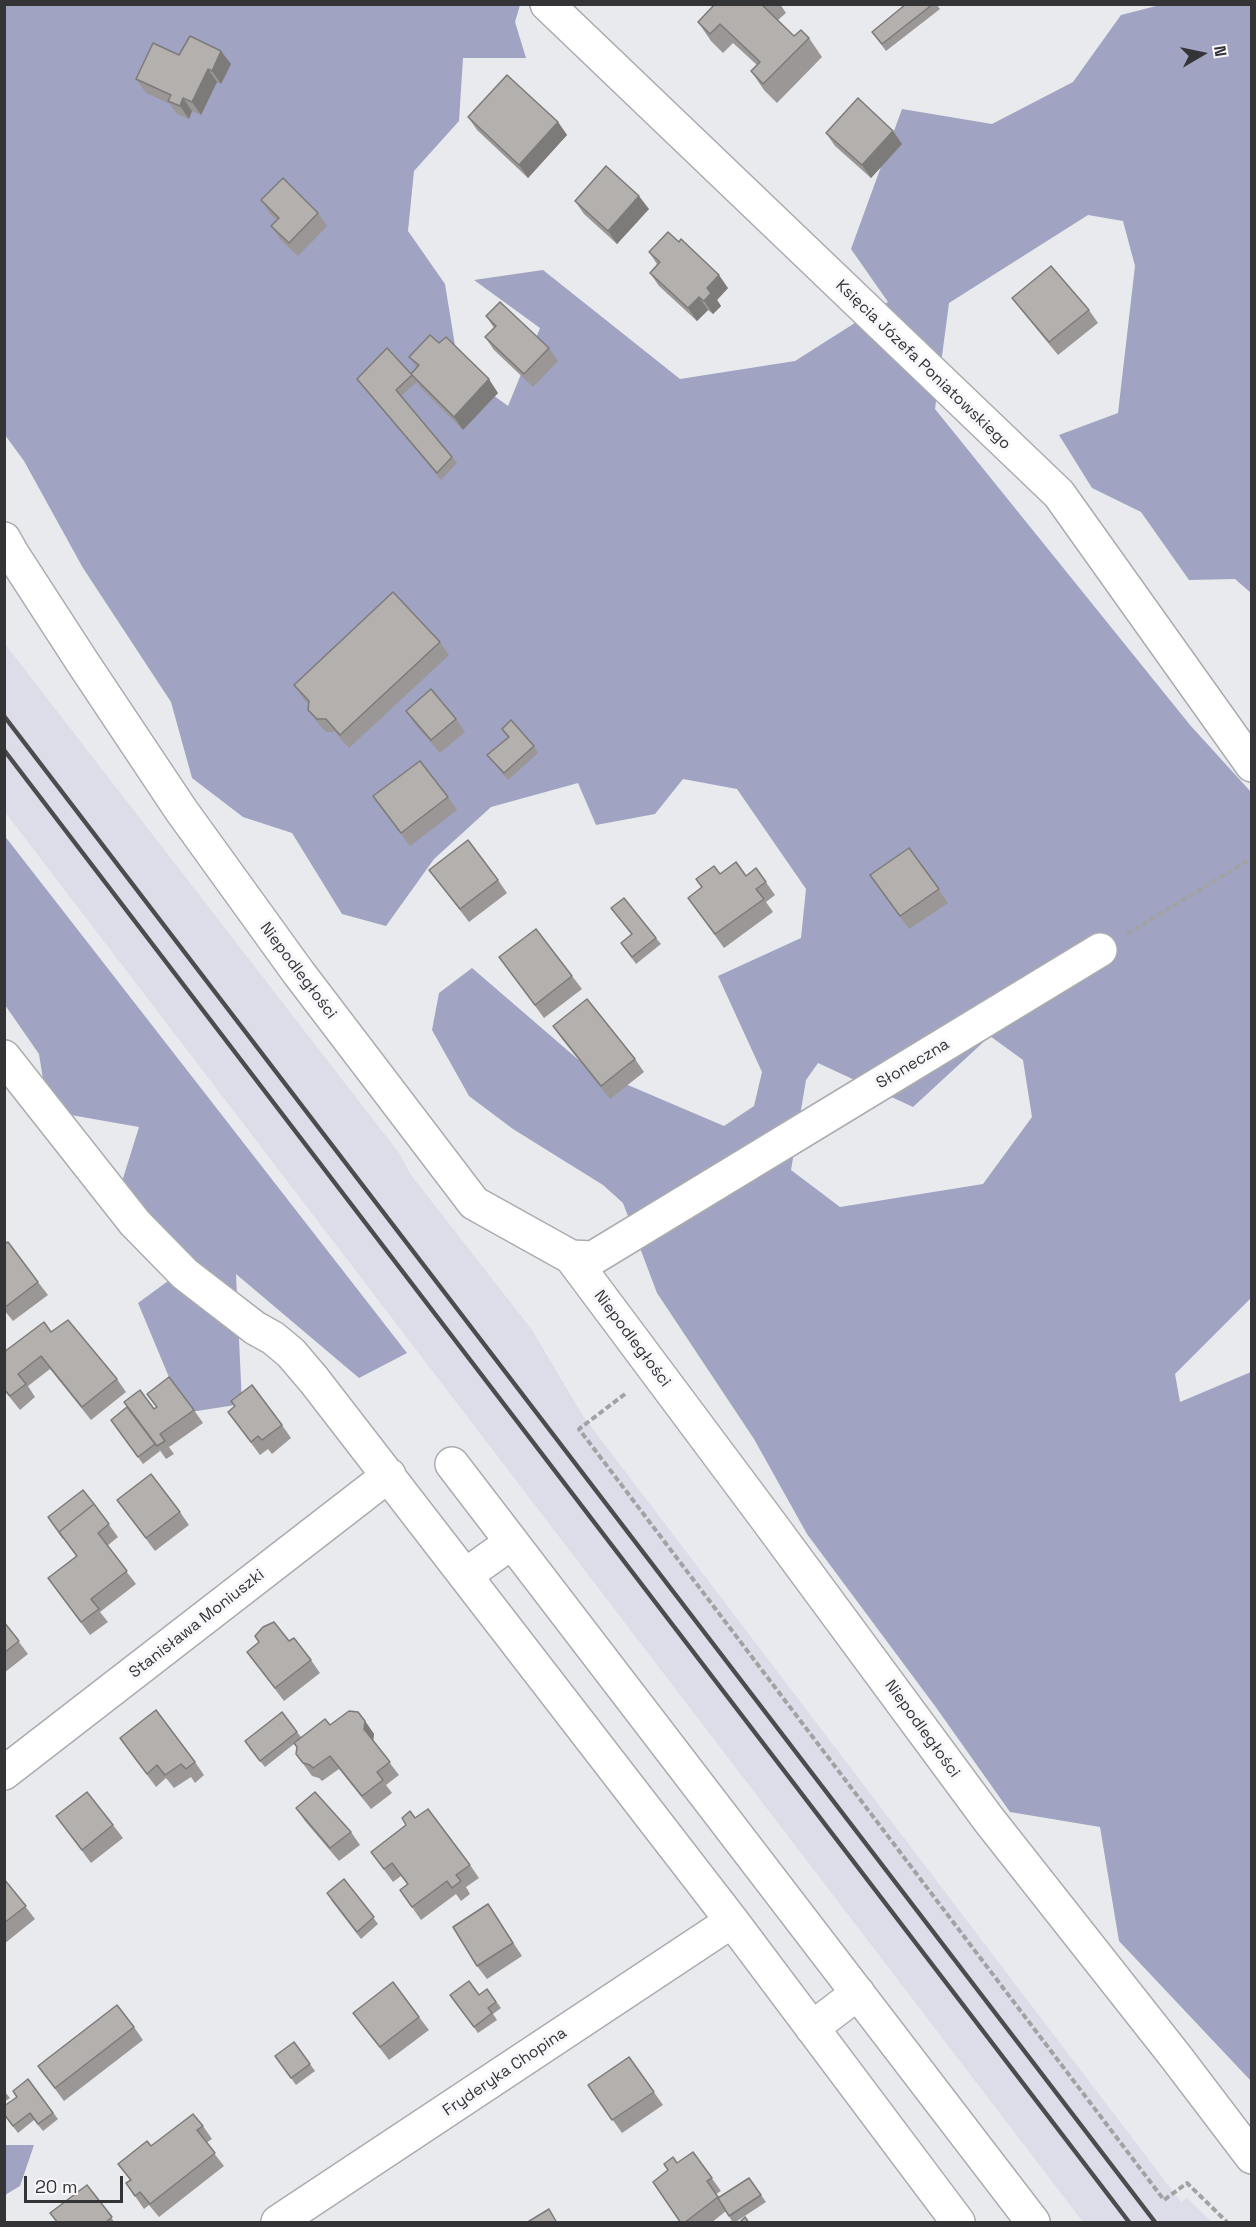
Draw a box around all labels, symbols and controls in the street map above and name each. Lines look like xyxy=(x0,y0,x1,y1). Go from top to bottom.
north arrow xyxy=(1172,24,1232,84)
text: N xyxy=(1209,44,1231,58)
street label: Księcia Józefa Poniatowskiego xyxy=(831,276,1015,454)
street label: Niepodległości xyxy=(255,919,341,1023)
street label: Słoneczna xyxy=(873,1035,953,1093)
street label: Niepodległości xyxy=(589,1287,675,1391)
street label: Stanisława Moniuszki xyxy=(126,1565,268,1683)
street label: Niepodległości xyxy=(880,1676,964,1782)
street label: Fryderyka Chopina xyxy=(440,2023,570,2121)
scale bar xyxy=(27,2164,126,2202)
text: 20 m xyxy=(35,2175,78,2198)

